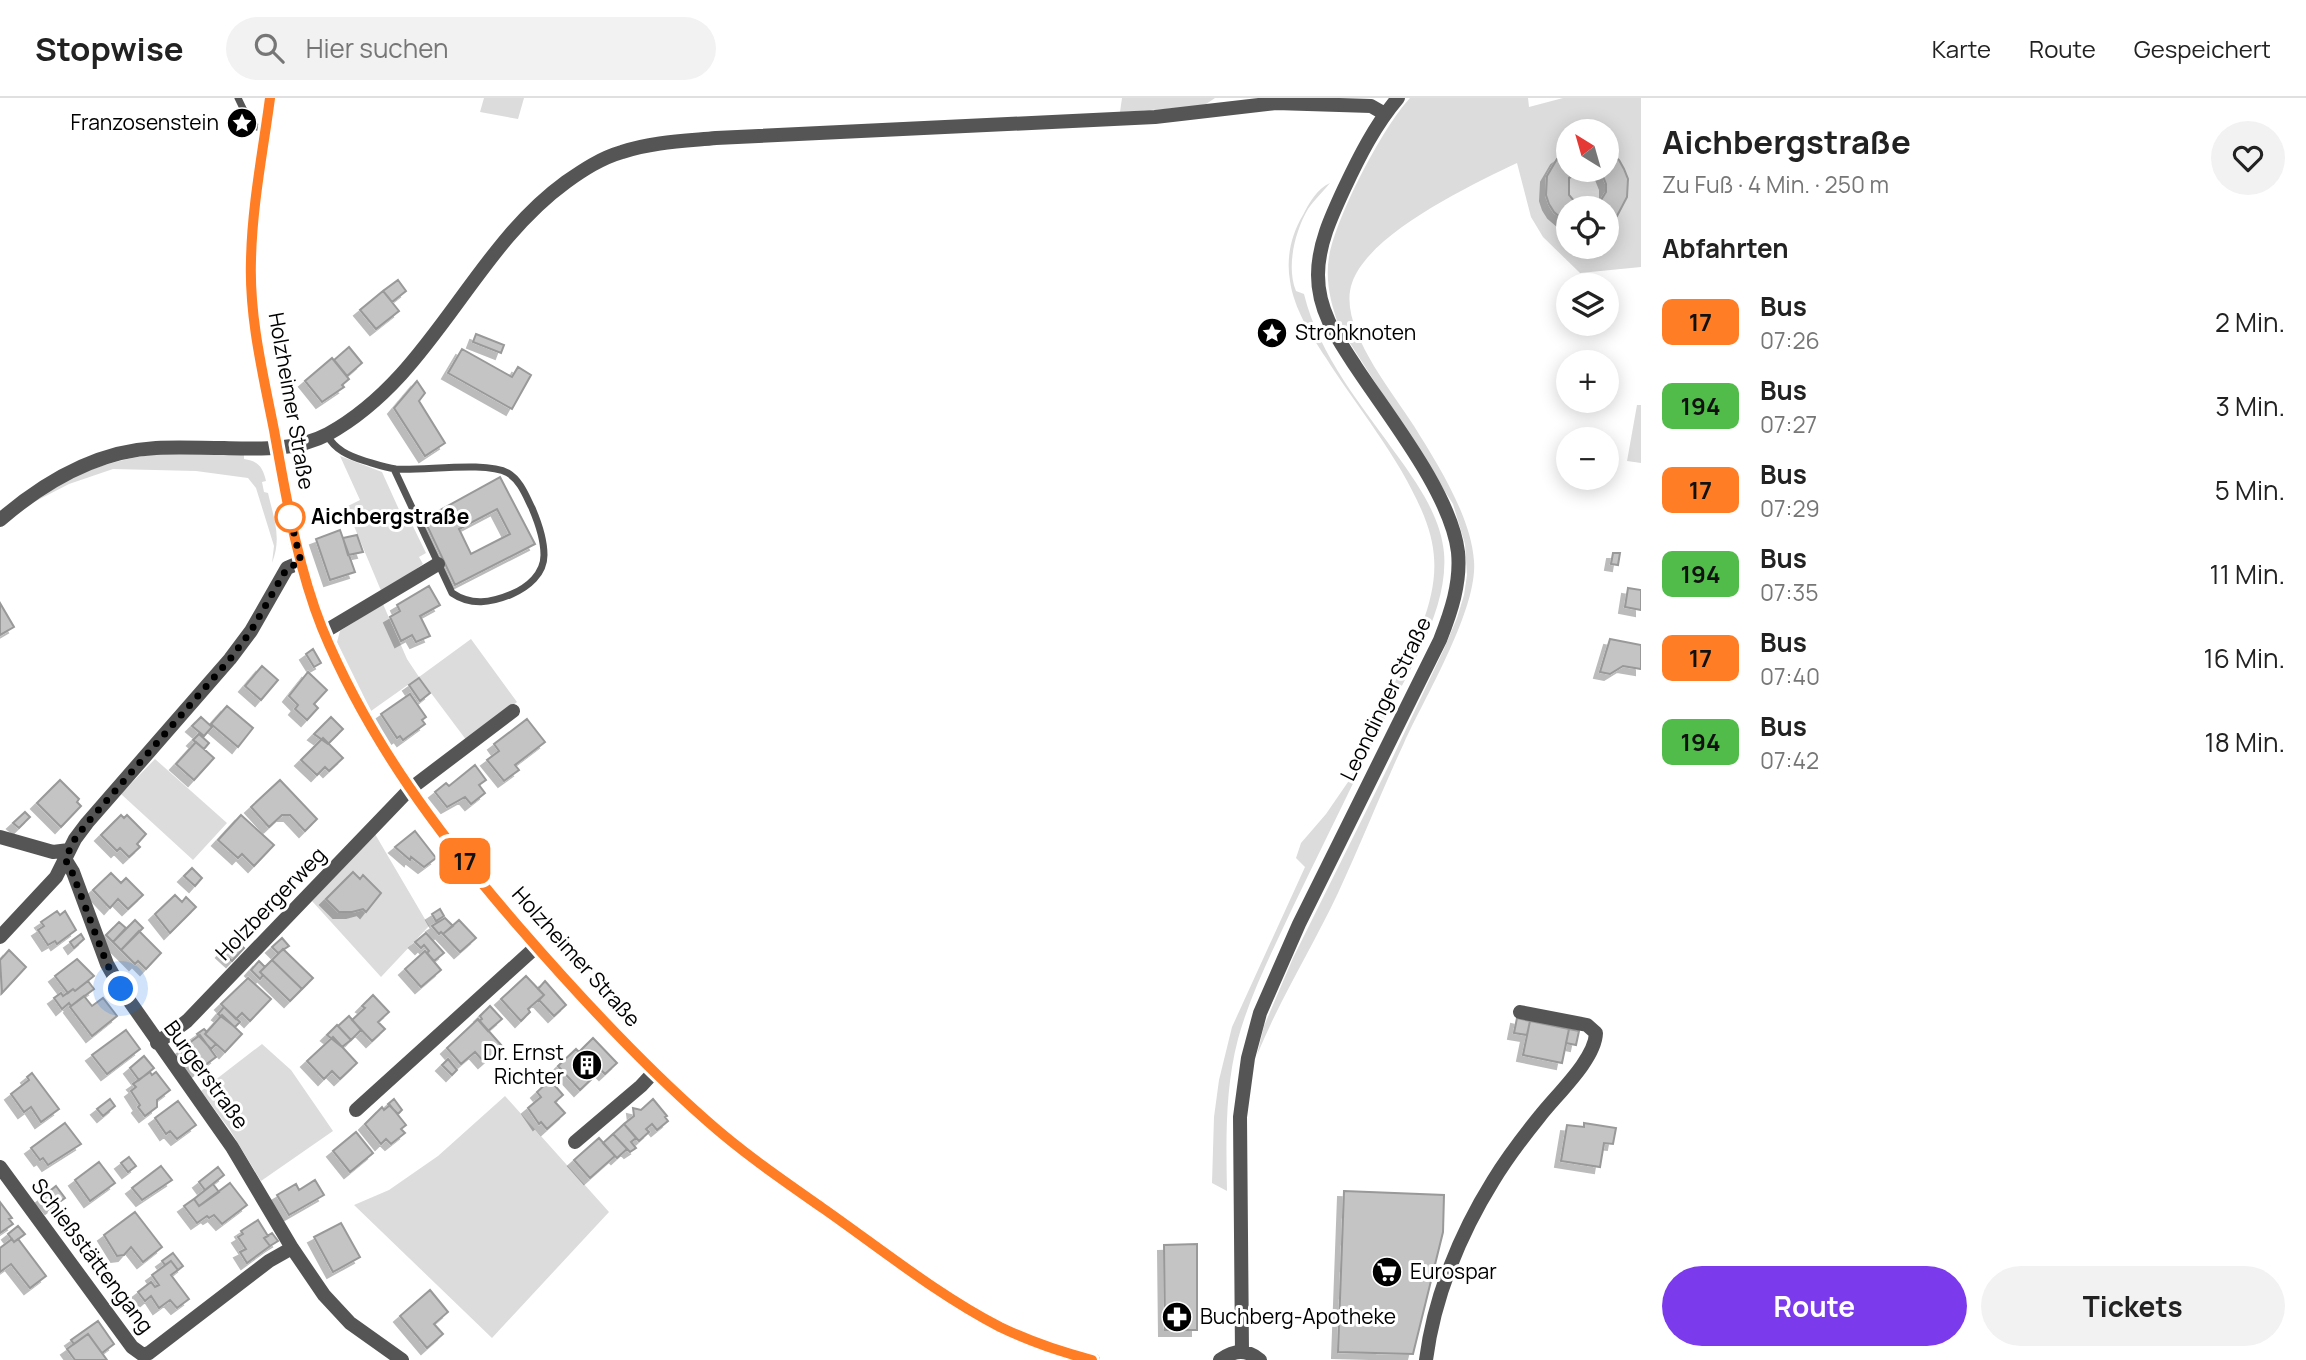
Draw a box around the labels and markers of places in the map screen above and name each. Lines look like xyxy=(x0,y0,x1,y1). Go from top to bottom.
place icon: Franzosenstein xyxy=(225,106,259,140)
place label: Franzosenstein xyxy=(70,108,219,136)
place icon: Strohknoten xyxy=(1255,316,1289,350)
place label: Strohknoten xyxy=(1295,318,1416,346)
marker: Aichbergstraße xyxy=(275,502,305,532)
place label: Aichbergstraße xyxy=(311,502,469,530)
place label: Dr. Ernst Richter xyxy=(483,1038,564,1090)
building icon: Dr. Ernst Richter xyxy=(570,1048,604,1082)
supermarket icon: Eurospar xyxy=(1370,1255,1404,1289)
place label: Eurospar xyxy=(1410,1257,1497,1285)
pharmacy icon: Buchberg-Apotheke xyxy=(1160,1300,1194,1334)
place label: Buchberg-Apotheke xyxy=(1200,1302,1396,1330)

